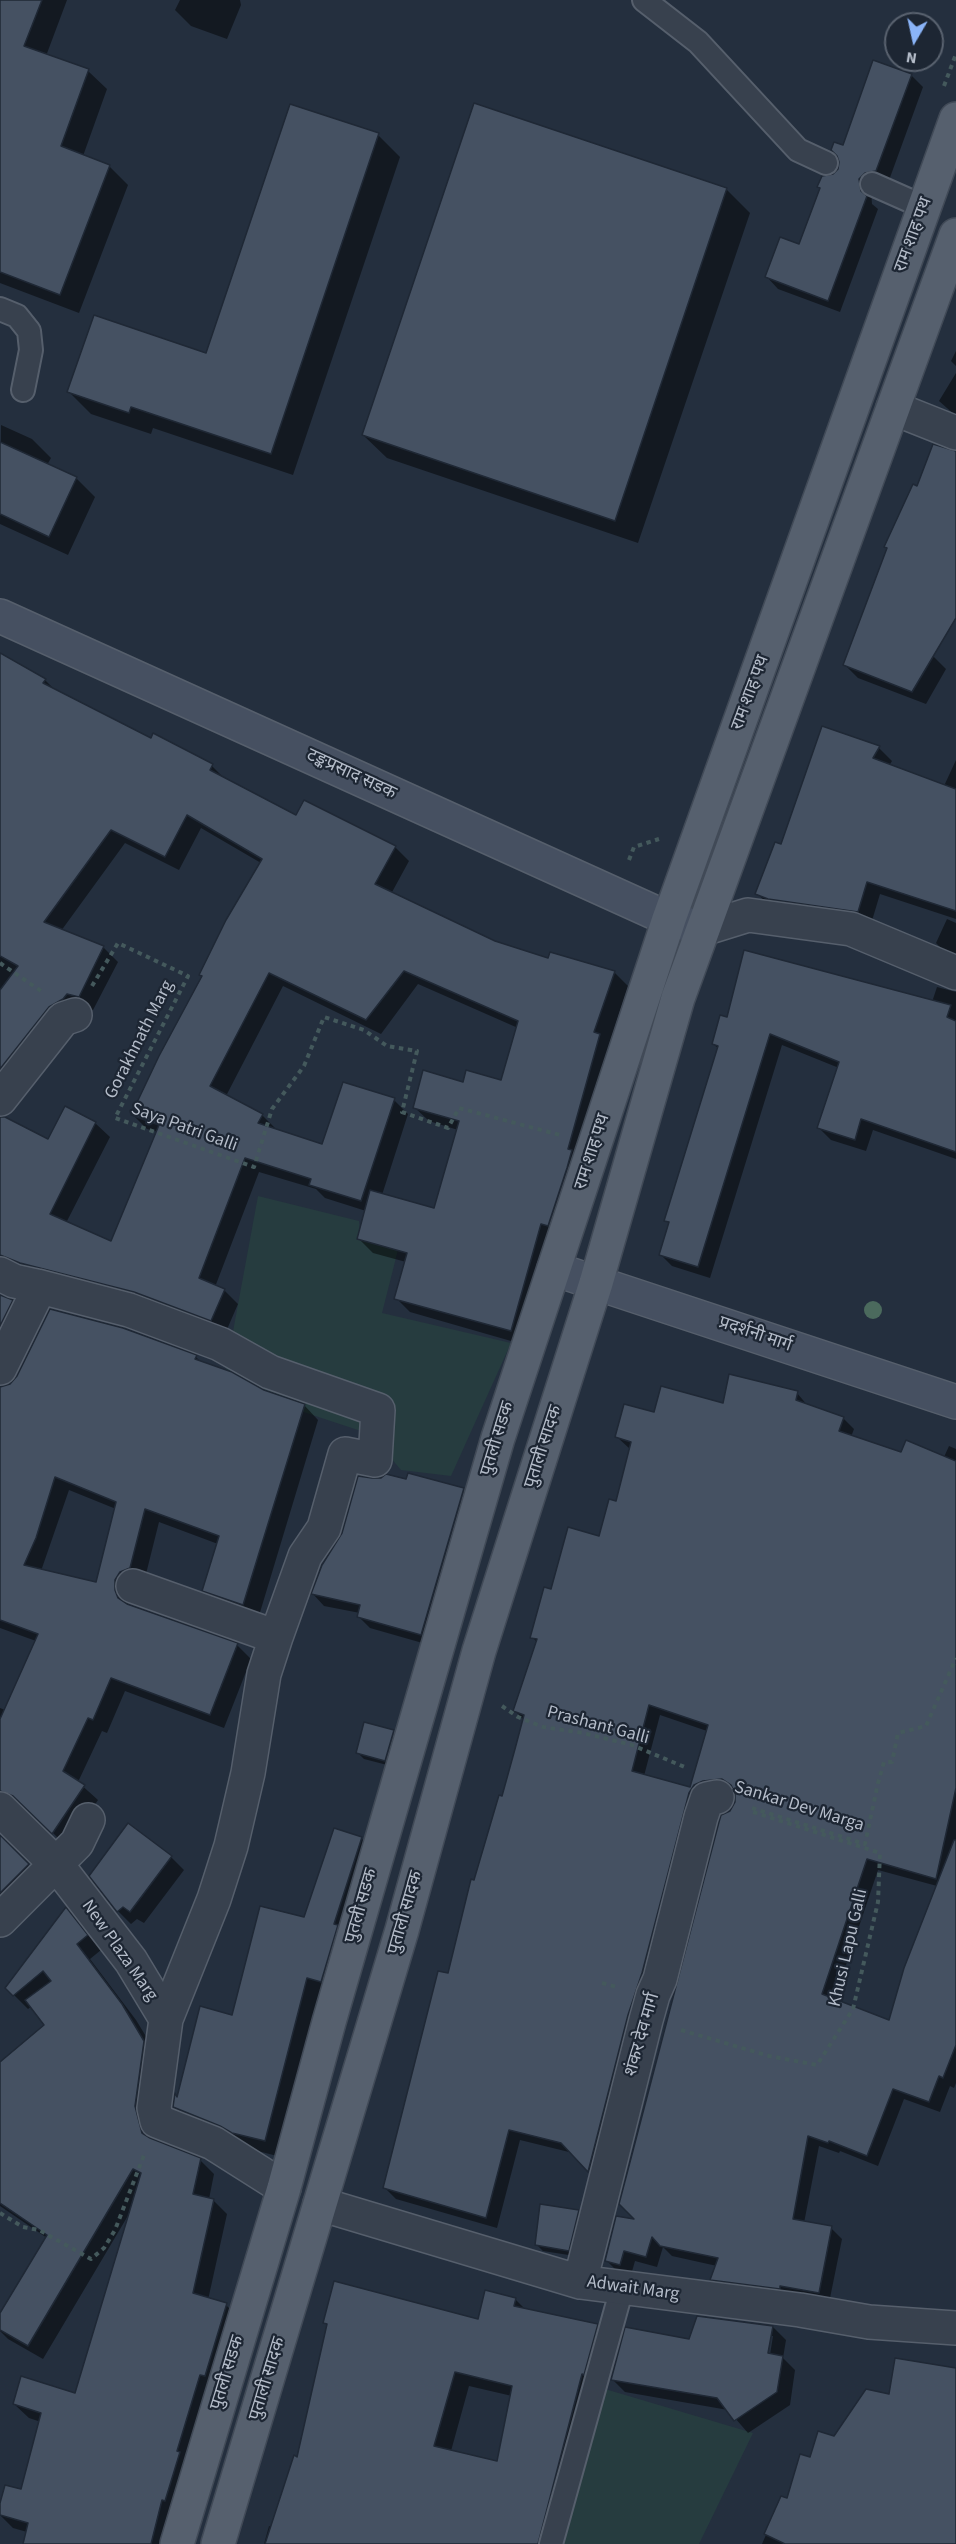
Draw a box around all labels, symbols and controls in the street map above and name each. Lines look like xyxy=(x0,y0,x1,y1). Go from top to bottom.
north arrow xyxy=(884,12,944,72)
text: N xyxy=(905,46,918,70)
street label: राम शाह पथ xyxy=(890,195,938,275)
street label: राम शाह पथ xyxy=(727,653,775,733)
street label: टङ्कप्रसाद सडक xyxy=(303,745,399,805)
street label: Gorakhnath Marg xyxy=(101,977,179,1103)
street label: Saya Patri Galli xyxy=(128,1099,240,1157)
street label: राम शाह पथ xyxy=(571,1111,615,1193)
street label: प्रदर्शनी मार्ग xyxy=(716,1312,794,1358)
street label: पुतली सडक xyxy=(476,1399,520,1479)
street label: पुताली सादक xyxy=(520,1403,568,1491)
street label: Prashant Galli xyxy=(545,1702,651,1750)
street label: Sankar Dev Marga xyxy=(732,1777,866,1837)
street label: पुतली सडक xyxy=(341,1866,383,1946)
street label: पुताली सादक xyxy=(384,1869,428,1957)
street label: Khusi Lapu Galli xyxy=(825,1887,873,2009)
street label: New Plaza Marg xyxy=(76,1896,162,2006)
street label: शंकर देव मार्ग xyxy=(621,1991,665,2079)
street label: Adwait Marg xyxy=(585,2272,681,2306)
street label: पुतली सडक xyxy=(206,2333,250,2413)
street label: पुताली सादक xyxy=(245,2335,291,2423)

